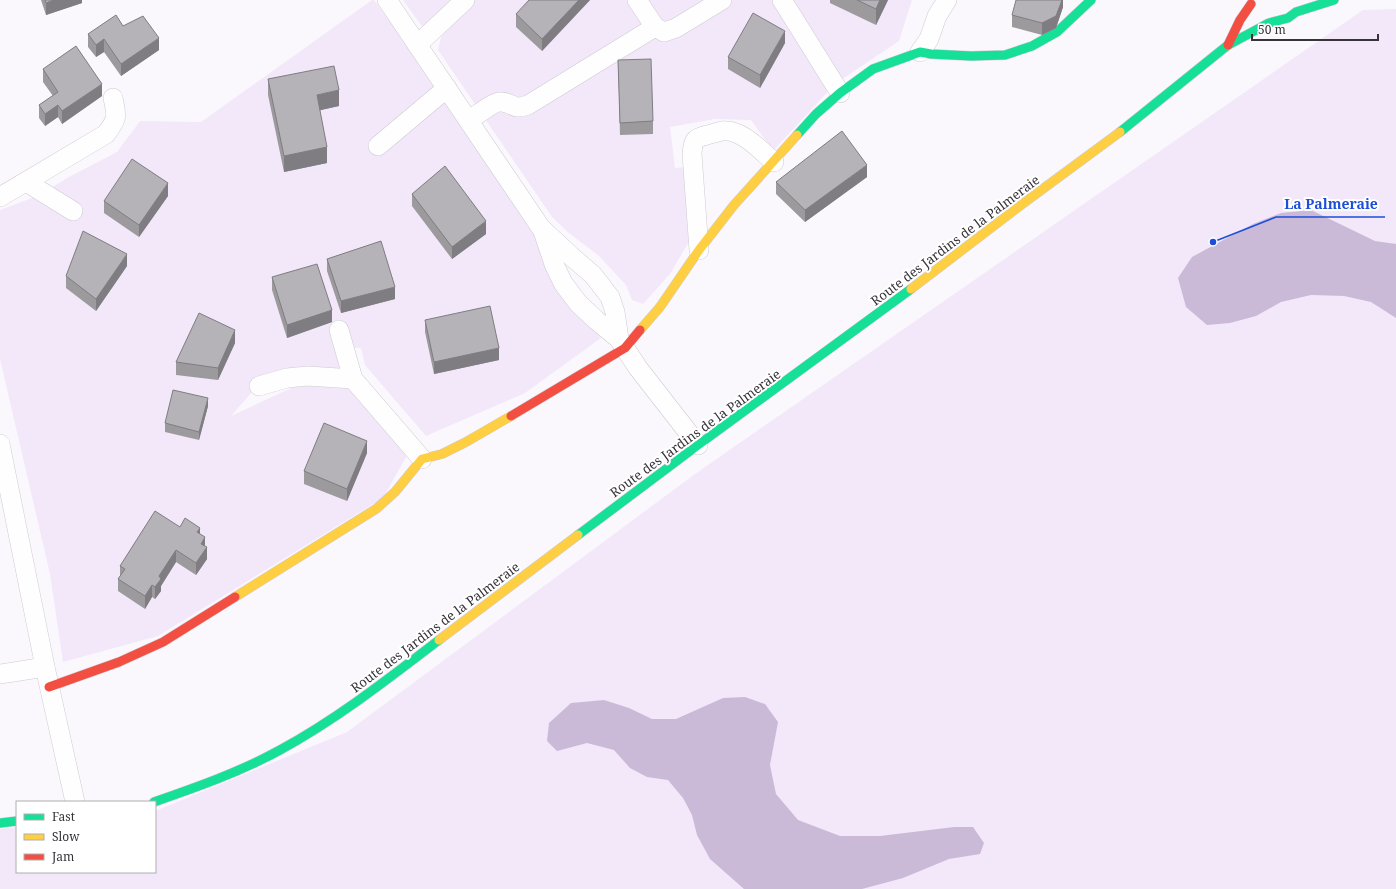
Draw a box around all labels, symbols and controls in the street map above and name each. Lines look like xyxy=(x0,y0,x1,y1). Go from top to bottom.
scale bar xyxy=(1252,16,1378,42)
text: 50 m xyxy=(1258,21,1286,38)
street label: Route des Jardins de la Palmeraie xyxy=(867,170,1043,309)
callout: La Palmeraie xyxy=(1276,191,1385,217)
text: La Palmeraie xyxy=(1284,194,1378,213)
street label: Route des Jardins de la Palmeraie xyxy=(606,365,784,501)
street label: Route des Jardins de la Palmeraie xyxy=(347,557,523,696)
legend xyxy=(16,801,156,873)
text: Fast xyxy=(52,808,75,825)
text: Slow xyxy=(52,828,80,845)
text: Jam xyxy=(51,848,74,865)

